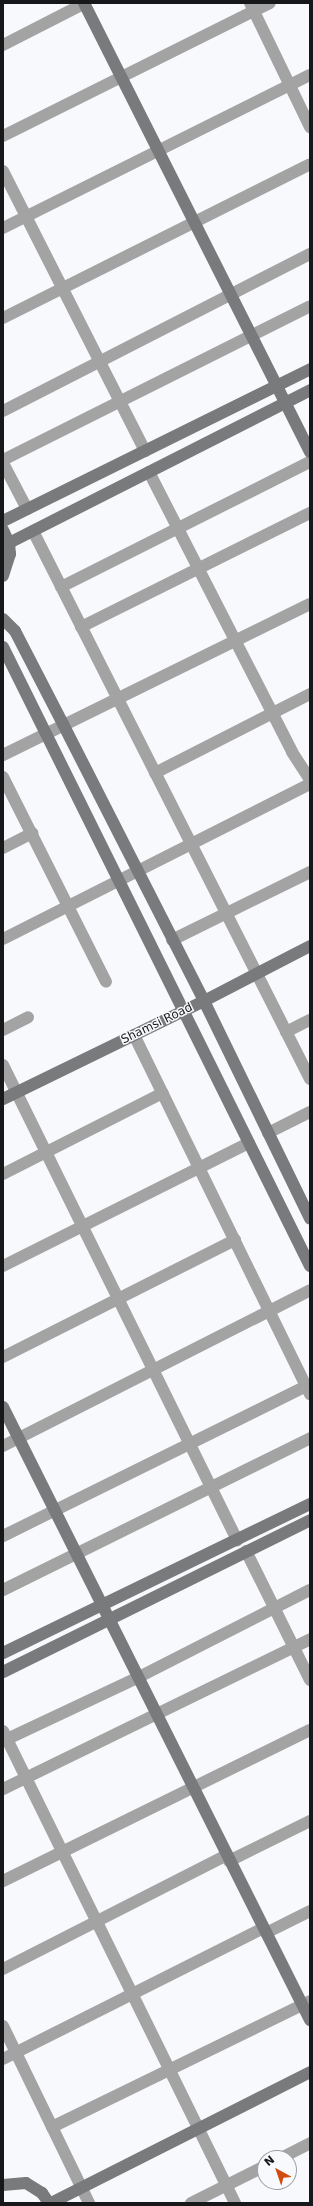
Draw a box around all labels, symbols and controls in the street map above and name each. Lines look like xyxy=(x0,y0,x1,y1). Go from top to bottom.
street label: Shamsi Road xyxy=(119,1000,195,1048)
north arrow xyxy=(257,2150,297,2190)
text: N xyxy=(262,2153,277,2169)

